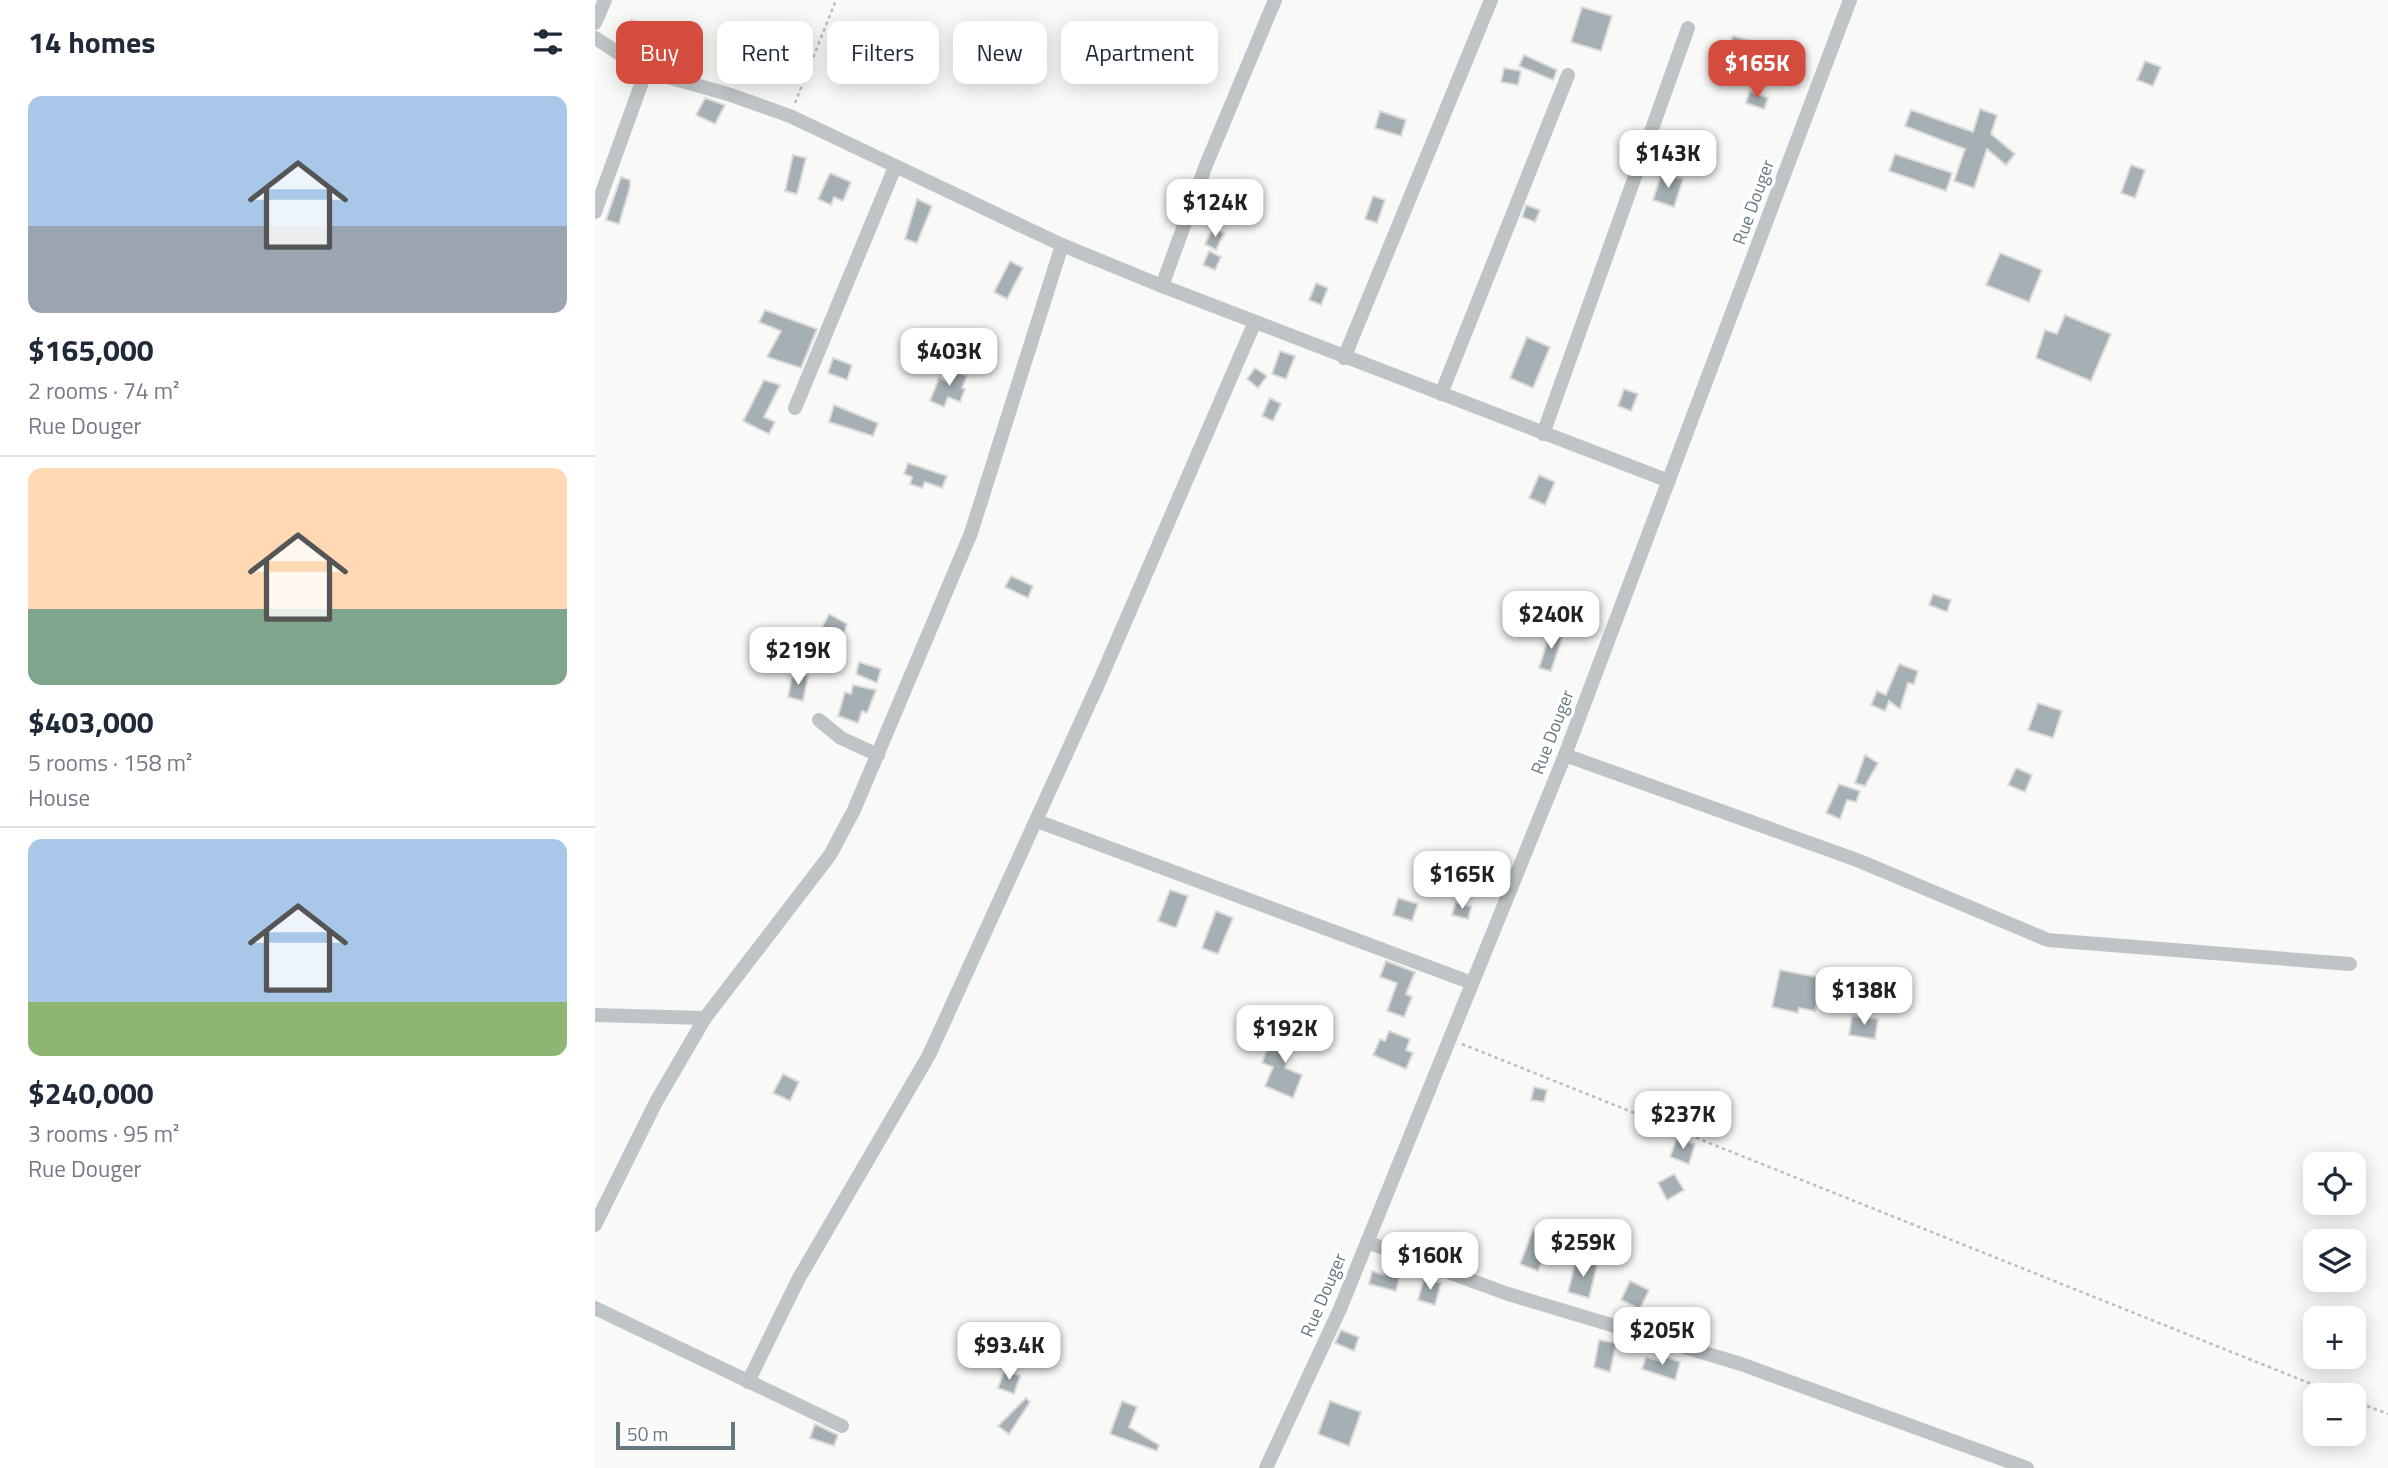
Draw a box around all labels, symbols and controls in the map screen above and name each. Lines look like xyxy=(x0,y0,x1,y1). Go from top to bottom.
text: 14 homes xyxy=(28,19,155,65)
chip: Buy xyxy=(616,21,703,84)
chip: Rent xyxy=(717,21,813,84)
chip: Filters xyxy=(827,21,939,84)
chip: New xyxy=(953,21,1047,84)
chip: Apartment xyxy=(1061,21,1218,84)
icon: filters xyxy=(529,23,567,61)
pin: $165K xyxy=(1708,41,1806,100)
text: $165K xyxy=(1724,45,1790,80)
pin: $143K xyxy=(1619,130,1717,190)
text: $143K xyxy=(1635,135,1701,170)
icon: home xyxy=(235,142,361,268)
street label: Rue Douger xyxy=(1725,156,1781,248)
pin: $124K xyxy=(1166,180,1264,239)
text: $124K xyxy=(1182,184,1248,219)
text: $165,000 xyxy=(28,327,154,373)
pin: $403K xyxy=(900,328,998,388)
text: $403K xyxy=(916,333,982,368)
text: 2 rooms · 74 m² xyxy=(28,373,179,408)
text: Rue Douger xyxy=(28,408,142,443)
icon: home xyxy=(235,514,361,640)
pin: $240K xyxy=(1502,592,1600,651)
text: $240K xyxy=(1518,596,1584,631)
pin: $219K xyxy=(749,628,847,687)
text: $219K xyxy=(765,632,831,667)
street label: Rue Douger xyxy=(1523,686,1581,778)
text: $403,000 xyxy=(28,699,154,745)
text: 5 rooms · 158 m² xyxy=(28,745,192,780)
text: House xyxy=(28,780,90,815)
pin: $165K xyxy=(1413,852,1511,911)
text: $165K xyxy=(1429,856,1495,891)
icon: home xyxy=(235,885,361,1011)
pin: $138K xyxy=(1815,968,1913,1027)
text: $138K xyxy=(1831,972,1897,1007)
pin: $192K xyxy=(1236,1006,1334,1065)
text: $192K xyxy=(1252,1010,1318,1045)
text: $240,000 xyxy=(28,1070,154,1116)
pin: $237K xyxy=(1634,1092,1732,1151)
text: $237K xyxy=(1650,1096,1716,1131)
text: 3 rooms · 95 m² xyxy=(28,1116,179,1151)
text: Rue Douger xyxy=(28,1151,142,1186)
map controls xyxy=(2303,1152,2366,1446)
button: locate xyxy=(2303,1152,2366,1215)
pin: $259K xyxy=(1534,1220,1632,1279)
text: $259K xyxy=(1550,1224,1616,1259)
button: layers xyxy=(2303,1229,2366,1292)
pin: $160K xyxy=(1381,1232,1479,1292)
text: $160K xyxy=(1397,1237,1463,1272)
street label: Rue Douger xyxy=(1293,1249,1353,1341)
button: + xyxy=(2303,1306,2366,1369)
pin: $205K xyxy=(1613,1308,1711,1367)
text: $205K xyxy=(1629,1312,1695,1347)
pin: $93.4K xyxy=(952,1322,1066,1382)
text: $93.4K xyxy=(973,1327,1045,1362)
button: − xyxy=(2303,1383,2366,1446)
scale bar xyxy=(616,1419,735,1451)
text: 50 m xyxy=(627,1419,668,1448)

